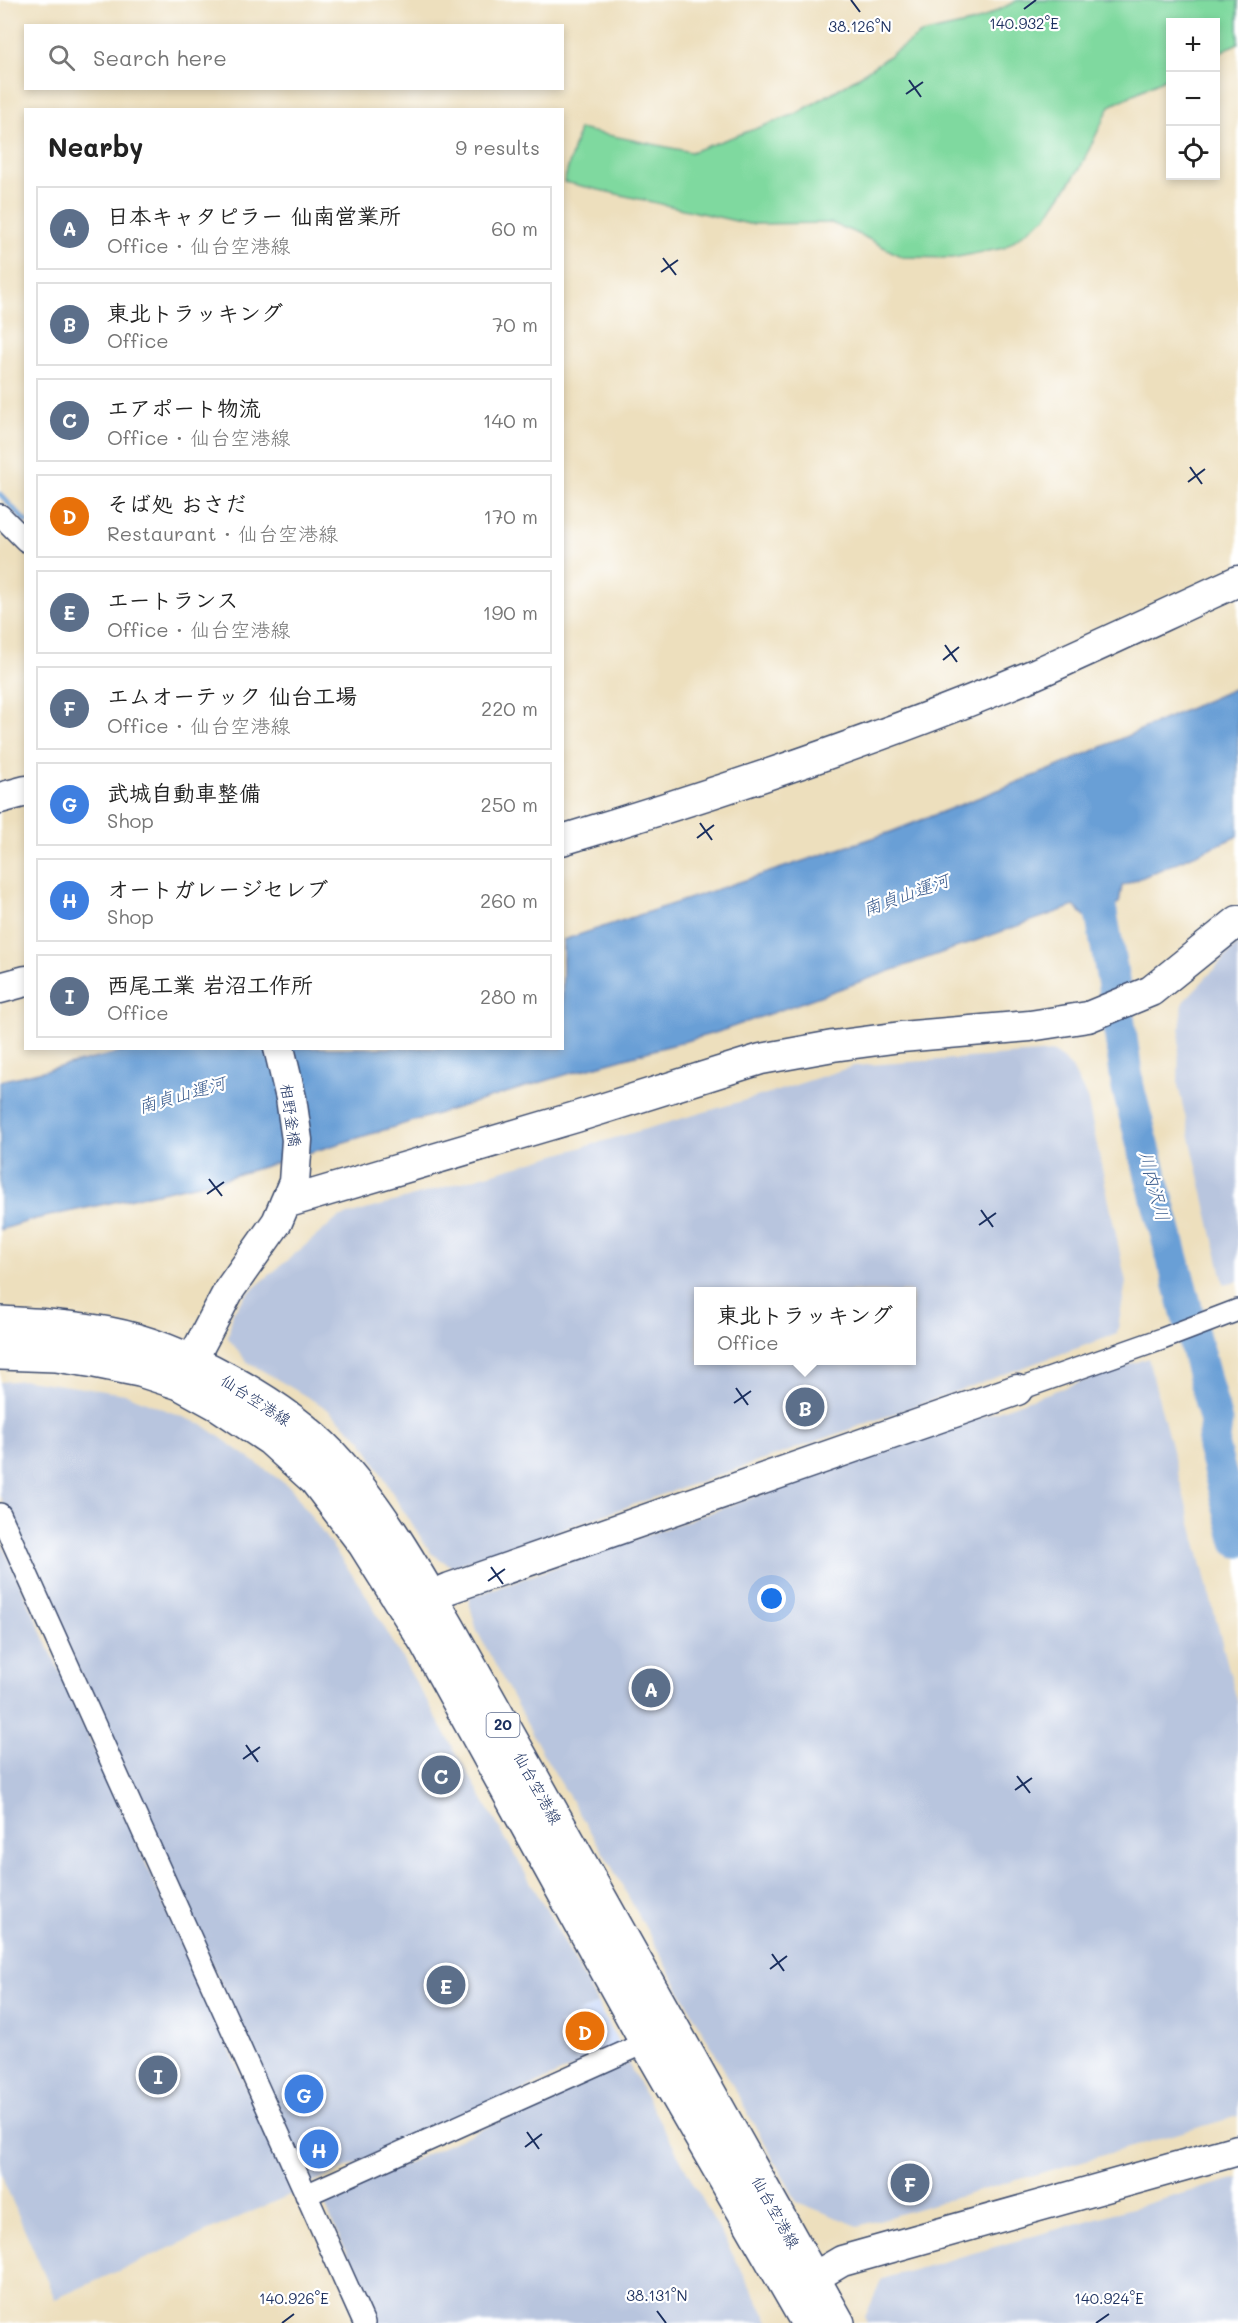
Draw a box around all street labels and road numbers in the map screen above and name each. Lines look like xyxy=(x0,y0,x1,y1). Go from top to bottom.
street label: 相野釜橋 xyxy=(277,1082,306,1148)
street label: 仙台空港線 xyxy=(217,1369,296,1430)
road number: 20 xyxy=(486,1713,520,1737)
street label: 仙台空港線 xyxy=(510,1748,567,1828)
street label: 仙台空港線 xyxy=(748,2172,805,2252)

